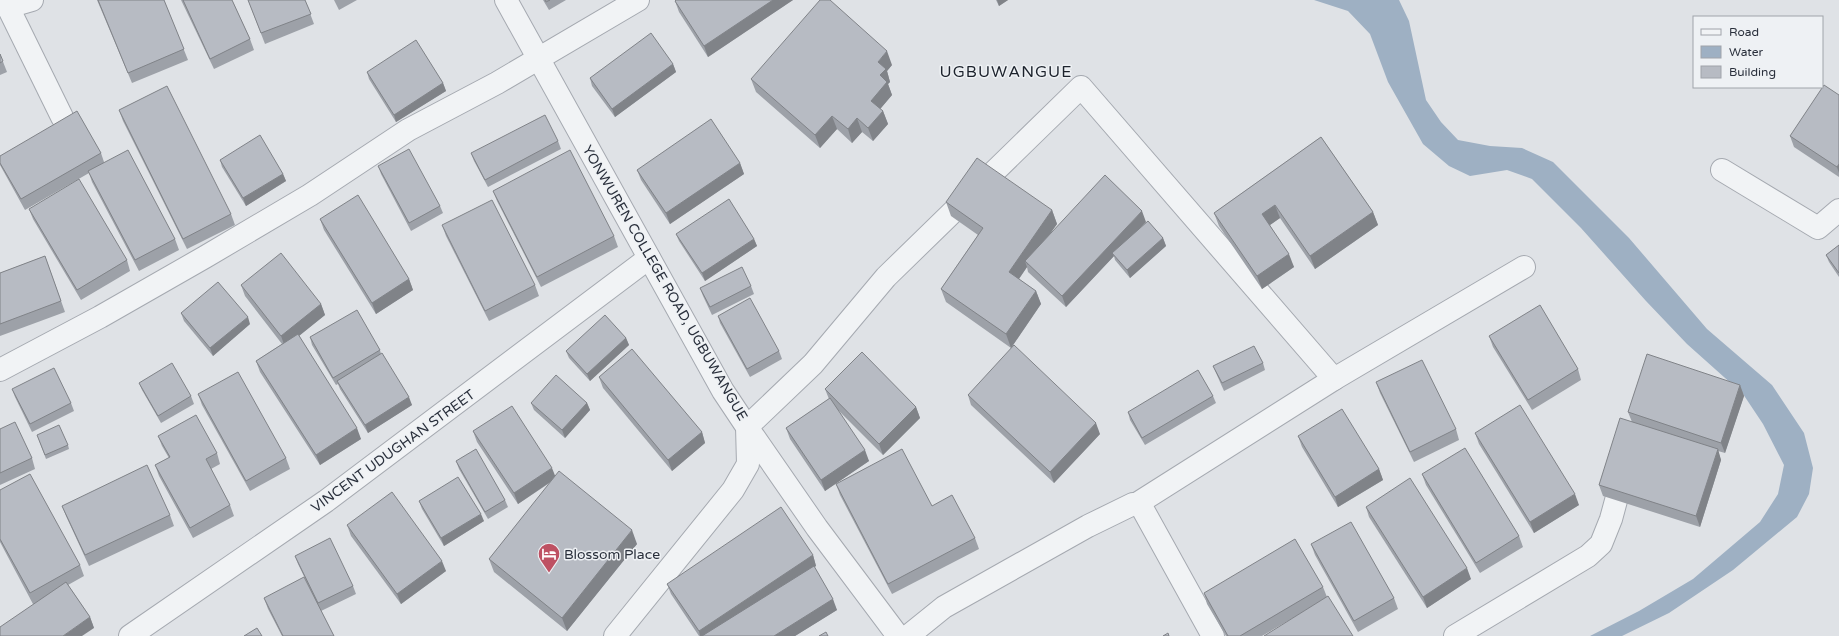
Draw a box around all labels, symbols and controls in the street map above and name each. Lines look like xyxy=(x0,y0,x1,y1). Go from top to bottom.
legend xyxy=(1693,16,1823,88)
text: Road xyxy=(1729,25,1759,39)
text: Water xyxy=(1729,45,1764,59)
district label: UGBUWANGUE xyxy=(940,62,1072,82)
text: Building xyxy=(1729,65,1776,79)
street label: YONWUREN COLLEGE ROAD, UGBUWANGUE xyxy=(579,142,751,424)
street label: VINCENT UDUGHAN STREET xyxy=(308,386,479,516)
hotel icon: Blossom Place xyxy=(536,541,562,574)
place label: Blossom Place xyxy=(564,546,660,563)

